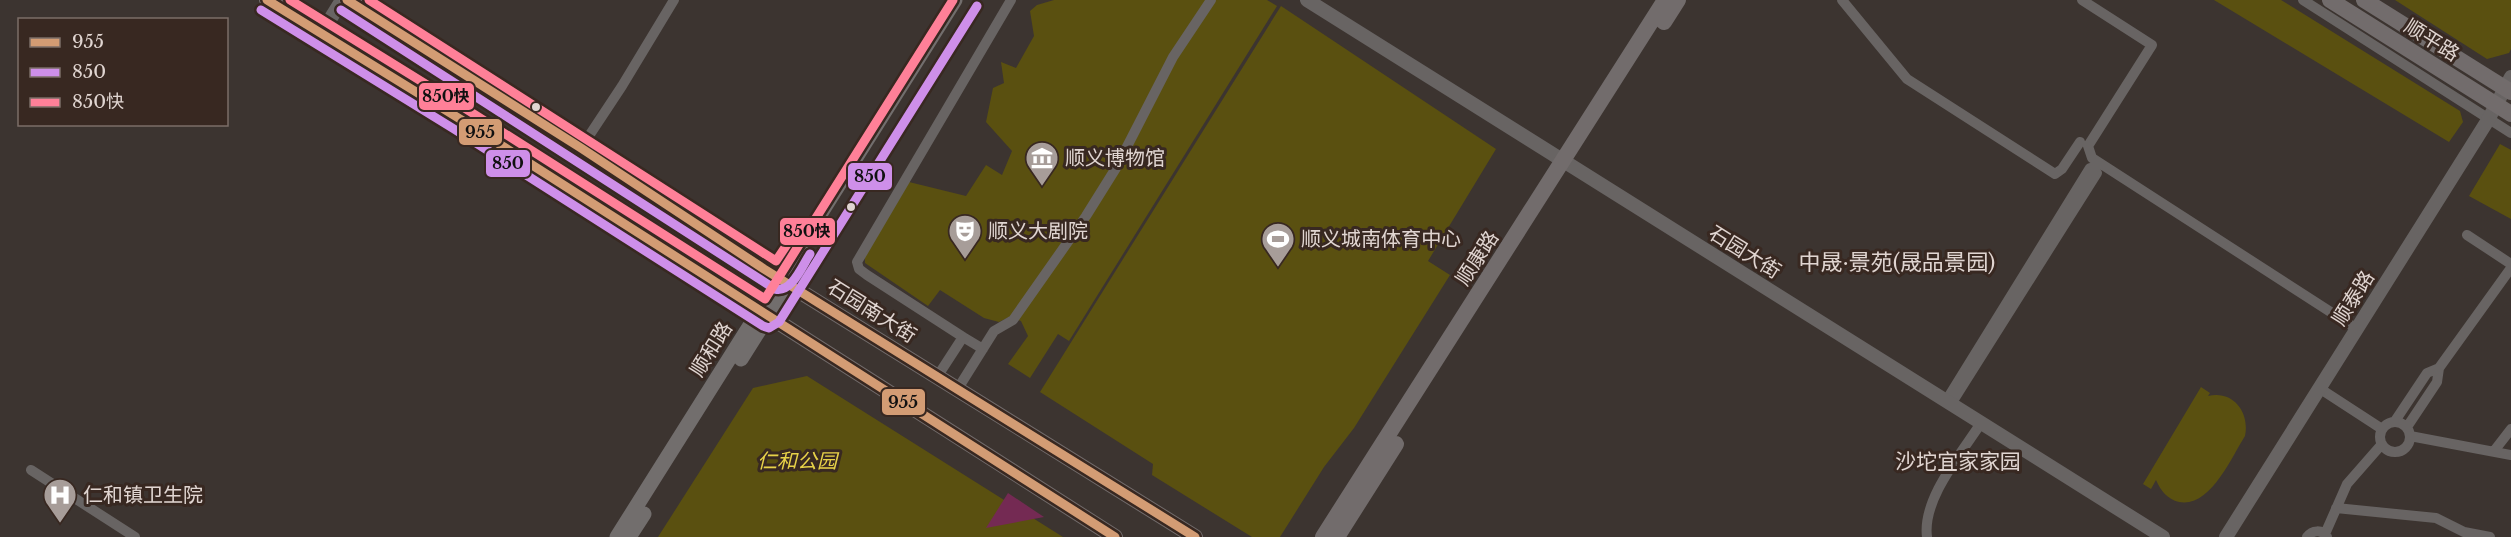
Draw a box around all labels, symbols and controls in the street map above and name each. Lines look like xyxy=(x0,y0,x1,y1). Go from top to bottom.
street label: 顺平路 xyxy=(2400,14,2464,66)
legend xyxy=(18,18,228,126)
text: 955 xyxy=(72,31,104,53)
text: 850 xyxy=(72,61,106,83)
line badge: 850快 xyxy=(418,82,475,111)
text: 850快 xyxy=(422,86,470,106)
text: 850快 xyxy=(72,91,124,113)
unlabelled marker xyxy=(530,101,542,113)
line badge: 955 xyxy=(458,118,503,146)
text: 955 xyxy=(465,122,495,142)
museum icon: 顺义博物馆 xyxy=(1024,140,1060,187)
place label: 顺义博物馆 xyxy=(1065,146,1165,170)
line badge: 850 xyxy=(485,149,531,178)
text: 850 xyxy=(492,153,524,173)
line badge: 850 xyxy=(847,162,893,191)
text: 850 xyxy=(854,166,886,186)
unlabelled marker xyxy=(845,201,857,213)
theatre icon: 顺义大剧院 xyxy=(947,213,983,260)
line badge: 850快 xyxy=(779,217,836,246)
place label: 顺义大剧院 xyxy=(988,219,1088,243)
text: 850快 xyxy=(783,221,831,241)
sports icon: 顺义城南体育中心 xyxy=(1260,221,1296,268)
street label: 石园大街 xyxy=(1705,221,1785,283)
street label: 顺康路 xyxy=(1451,226,1503,290)
place label: 顺义城南体育中心 xyxy=(1301,227,1461,251)
district label: 中晟·景苑(晟品景园) xyxy=(1799,249,1995,276)
street label: 顺泰路 xyxy=(2327,266,2379,330)
street label: 石园南大街 xyxy=(823,274,921,348)
street label: 顺和路 xyxy=(685,317,737,381)
line badge: 955 xyxy=(881,388,926,416)
text: 955 xyxy=(888,392,918,412)
park label: 仁和公园 xyxy=(757,449,840,473)
district label: 沙坨宜家家园 xyxy=(1895,449,2021,475)
hospital icon: 仁和镇卫生院 xyxy=(42,477,78,524)
place label: 仁和镇卫生院 xyxy=(83,483,203,507)

